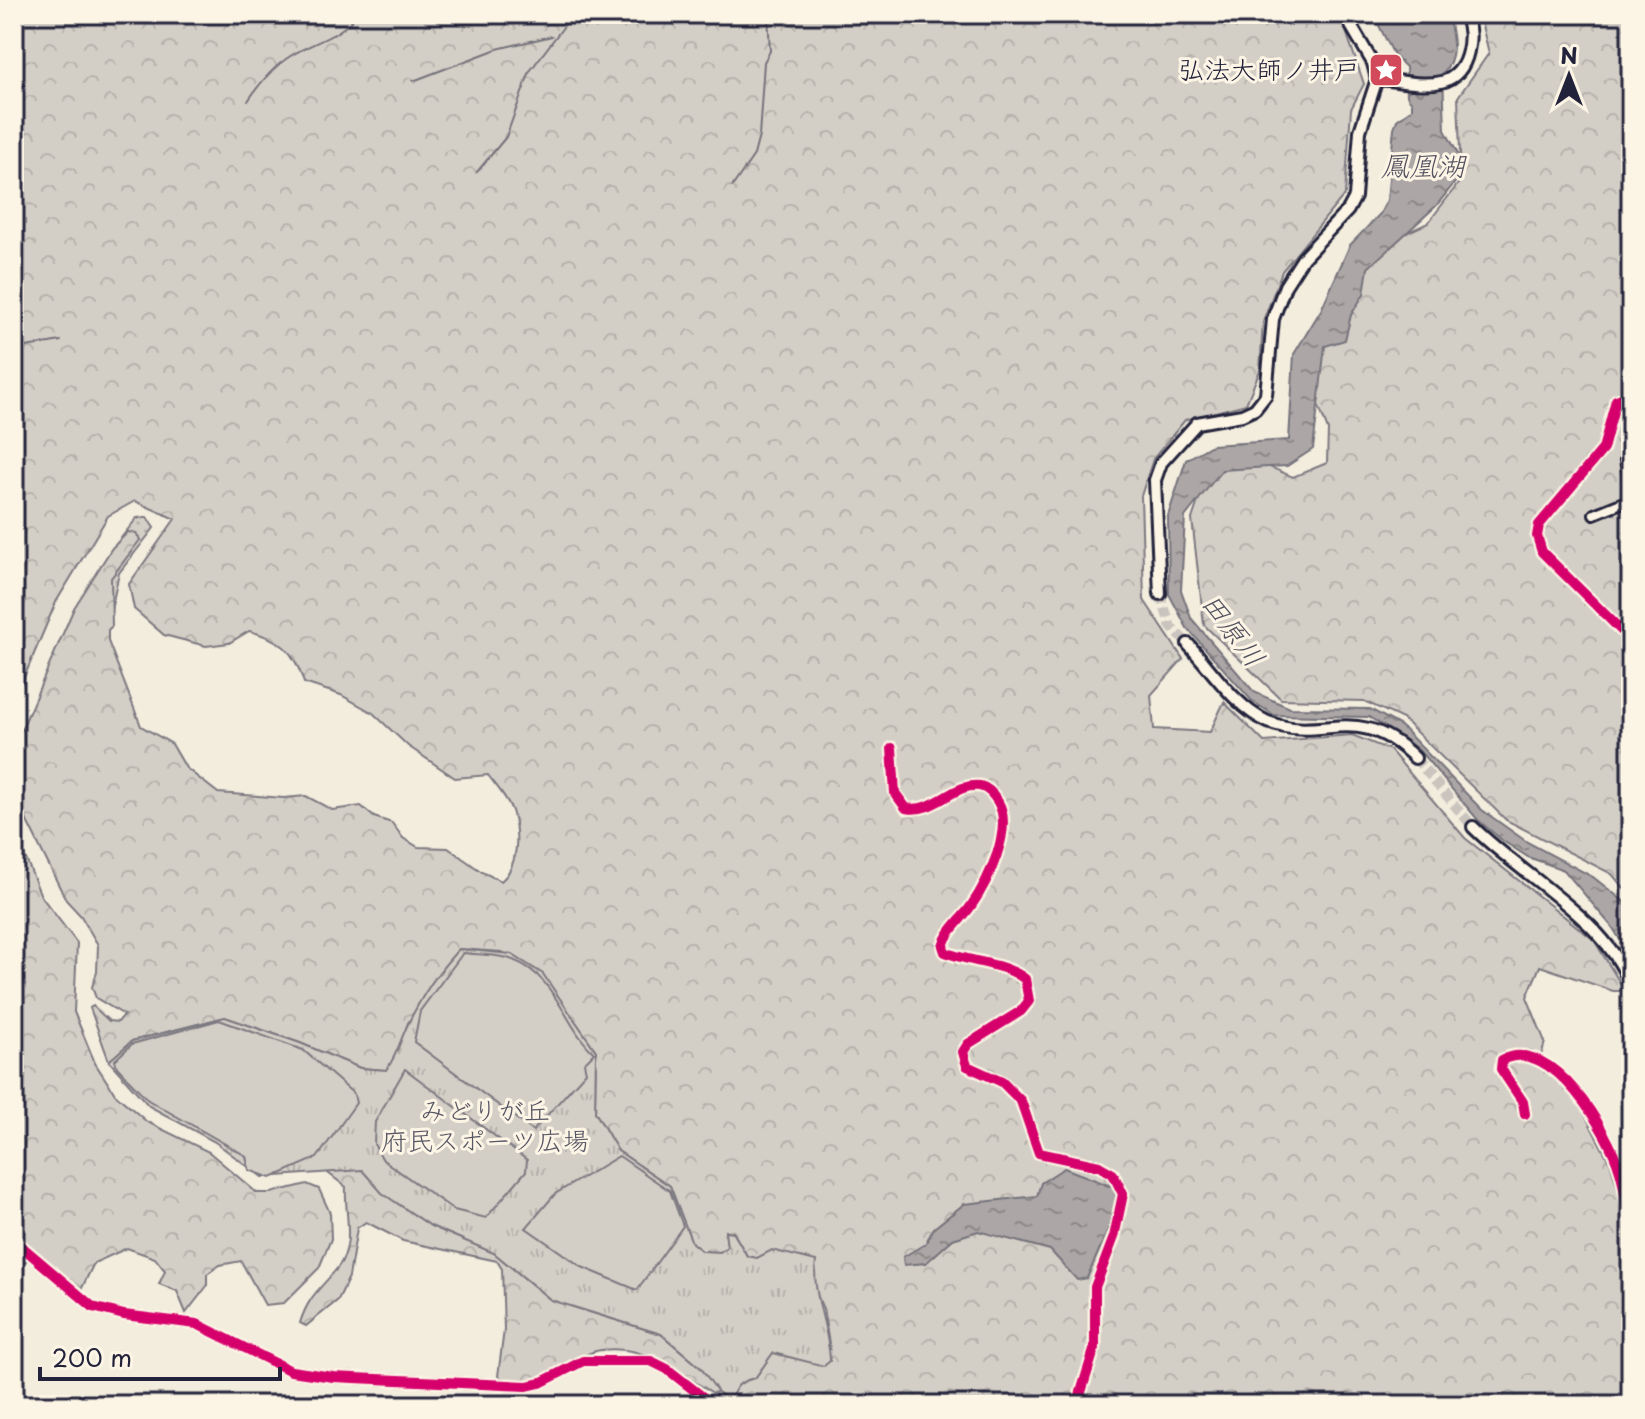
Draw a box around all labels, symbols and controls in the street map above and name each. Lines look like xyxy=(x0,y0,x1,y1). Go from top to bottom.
north arrow xyxy=(1529,36,1609,116)
text: N xyxy=(1560,38,1578,71)
place label: 弘法大師ノ井戸 xyxy=(1178,49,1360,88)
place icon: 弘法大師ノ井戸 xyxy=(1367,51,1405,89)
water label: 鳳凰湖 xyxy=(1381,143,1467,186)
water label: 田原川 xyxy=(1192,583,1277,676)
park label: みどりが丘 府民スポーツ広場 xyxy=(381,1090,589,1159)
scale bar xyxy=(40,1331,280,1381)
text: 200 m xyxy=(52,1339,132,1375)

